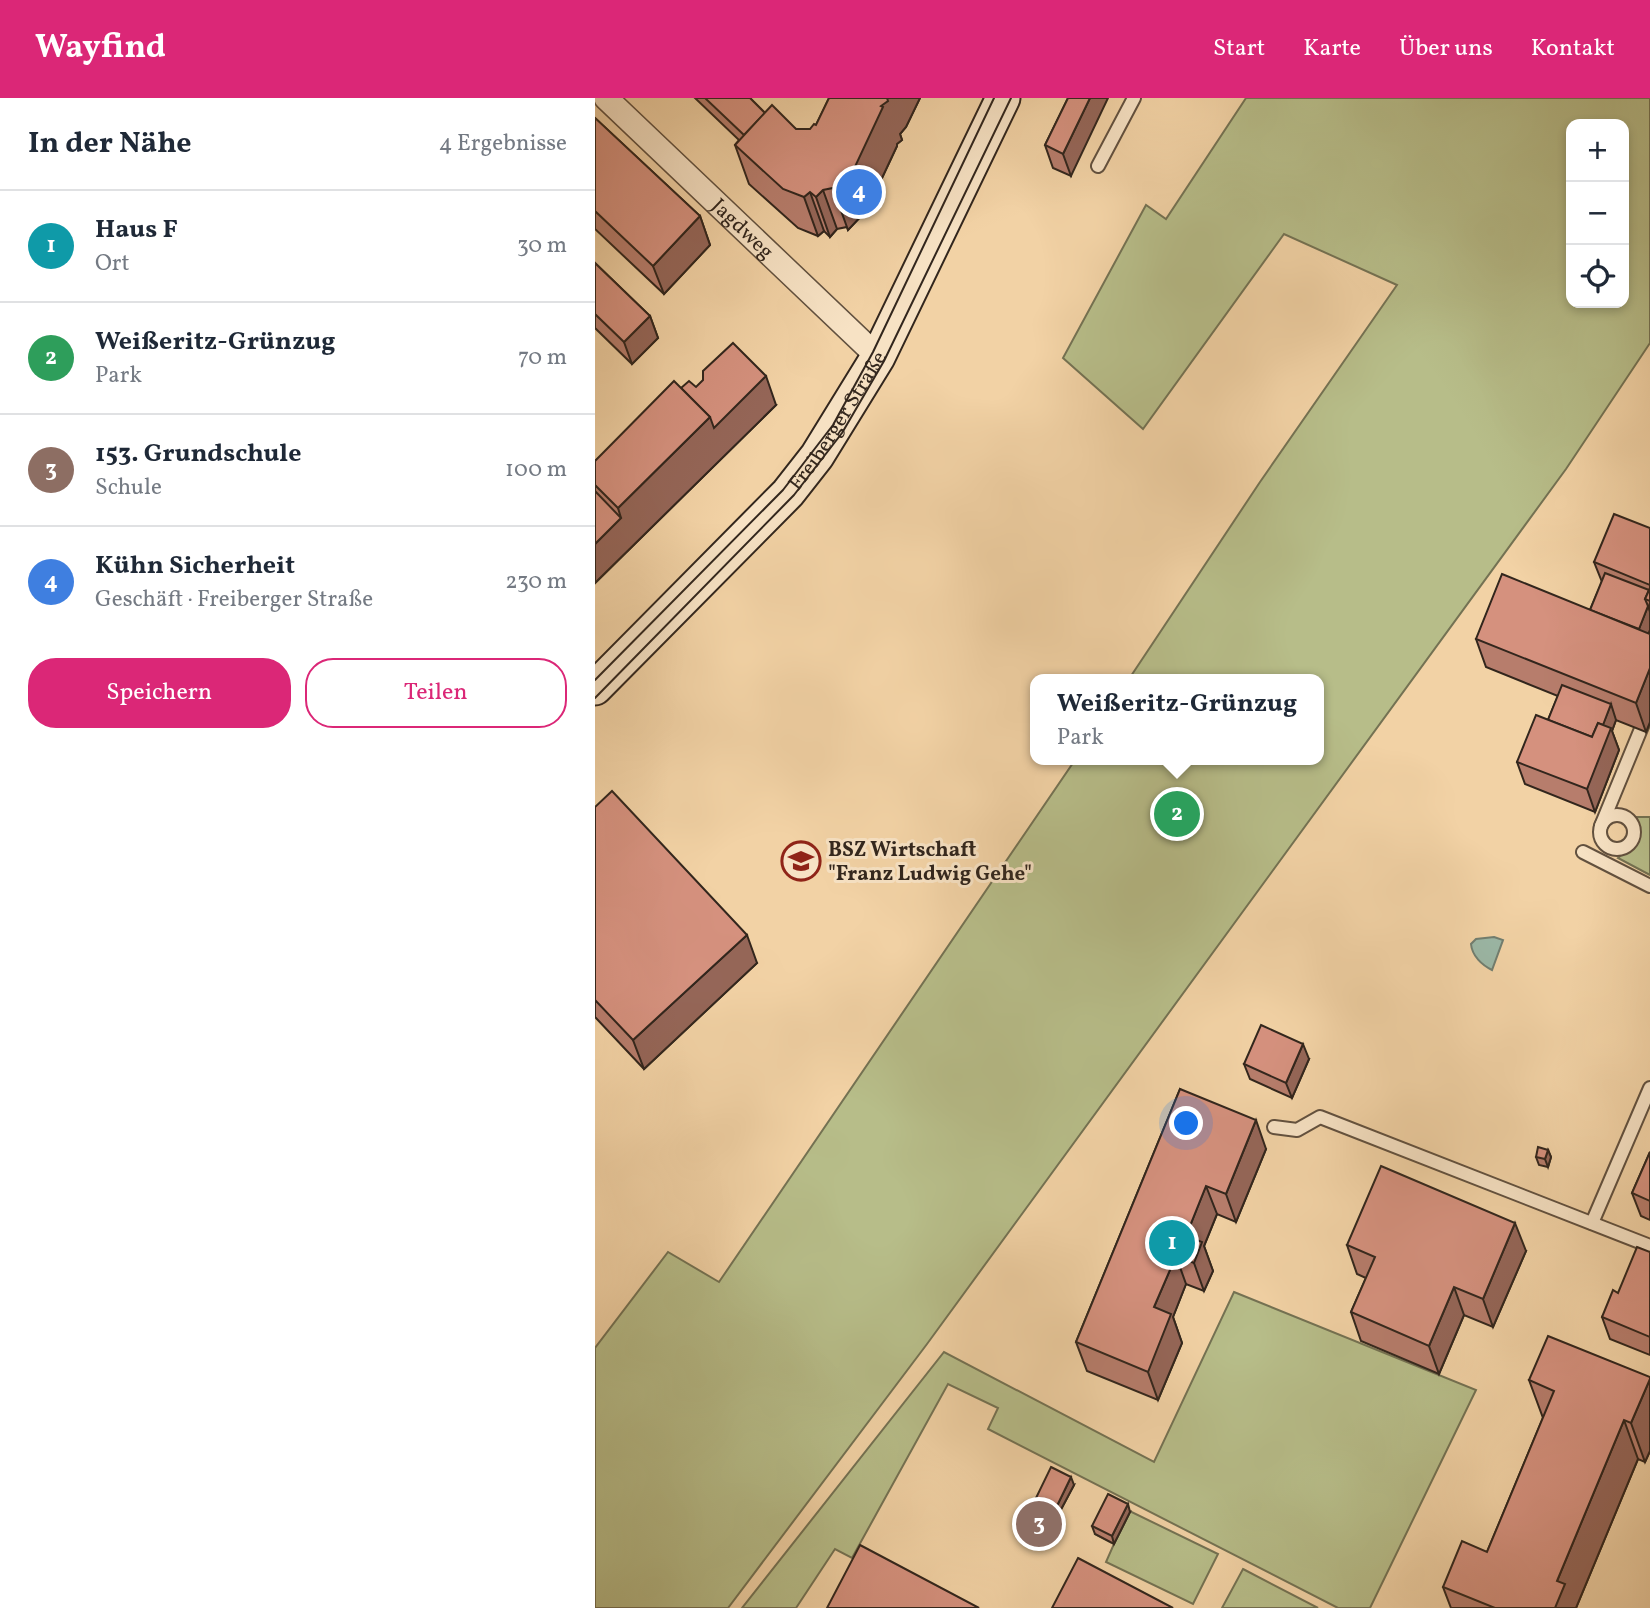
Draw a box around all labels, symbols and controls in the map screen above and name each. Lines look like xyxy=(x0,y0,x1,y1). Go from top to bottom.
text: Wayfind xyxy=(35,26,166,72)
text: Start xyxy=(1213,32,1265,66)
text: Karte xyxy=(1303,32,1361,66)
text: Über uns xyxy=(1399,32,1493,66)
text: Kontakt xyxy=(1531,32,1615,66)
map controls xyxy=(1566,119,1629,308)
button: + xyxy=(1566,119,1629,182)
text: In der Nähe xyxy=(28,123,192,165)
text: 4 Ergebnisse xyxy=(439,128,567,160)
pin: 4 xyxy=(836,166,882,218)
button: − xyxy=(1566,182,1629,245)
street label: Jagdweg xyxy=(704,192,780,266)
text: Haus F xyxy=(95,212,178,248)
text: 1 xyxy=(46,230,56,262)
text: 30 m xyxy=(517,230,567,262)
button: locate xyxy=(1566,245,1629,308)
text: Ort xyxy=(95,248,130,280)
text: Weißeritz-Grünzug xyxy=(95,324,335,360)
text: 2 xyxy=(45,342,57,374)
text: 70 m xyxy=(518,342,567,374)
street label: Freiberger Straße xyxy=(782,346,894,497)
text: Park xyxy=(95,360,142,392)
text: 153. Grundschule xyxy=(95,436,302,472)
text: 3 xyxy=(45,454,57,486)
text: 100 m xyxy=(505,454,567,486)
text: Schule xyxy=(95,472,162,504)
text: Kühn Sicherheit xyxy=(95,548,295,584)
text: 4 xyxy=(44,566,58,598)
text: 230 m xyxy=(505,566,567,598)
text: Geschäft · Freiberger Straße xyxy=(95,584,373,616)
button: Speichern xyxy=(28,658,291,728)
button: Teilen xyxy=(305,658,567,728)
popup xyxy=(1030,674,1324,765)
text: Weißeritz-Grünzug xyxy=(1057,686,1297,722)
text: Park xyxy=(1057,722,1104,754)
pin: 2 xyxy=(1154,788,1200,840)
place label: BSZ Wirtschaft "Franz Ludwig Gehe" xyxy=(828,836,1032,889)
school or university icon: BSZ Wirtschaft "Franz Ludwig Gehe" xyxy=(780,840,822,882)
your location xyxy=(1169,1106,1203,1140)
pin: 1 xyxy=(1149,1217,1195,1269)
pin: 3 xyxy=(1016,1498,1062,1550)

